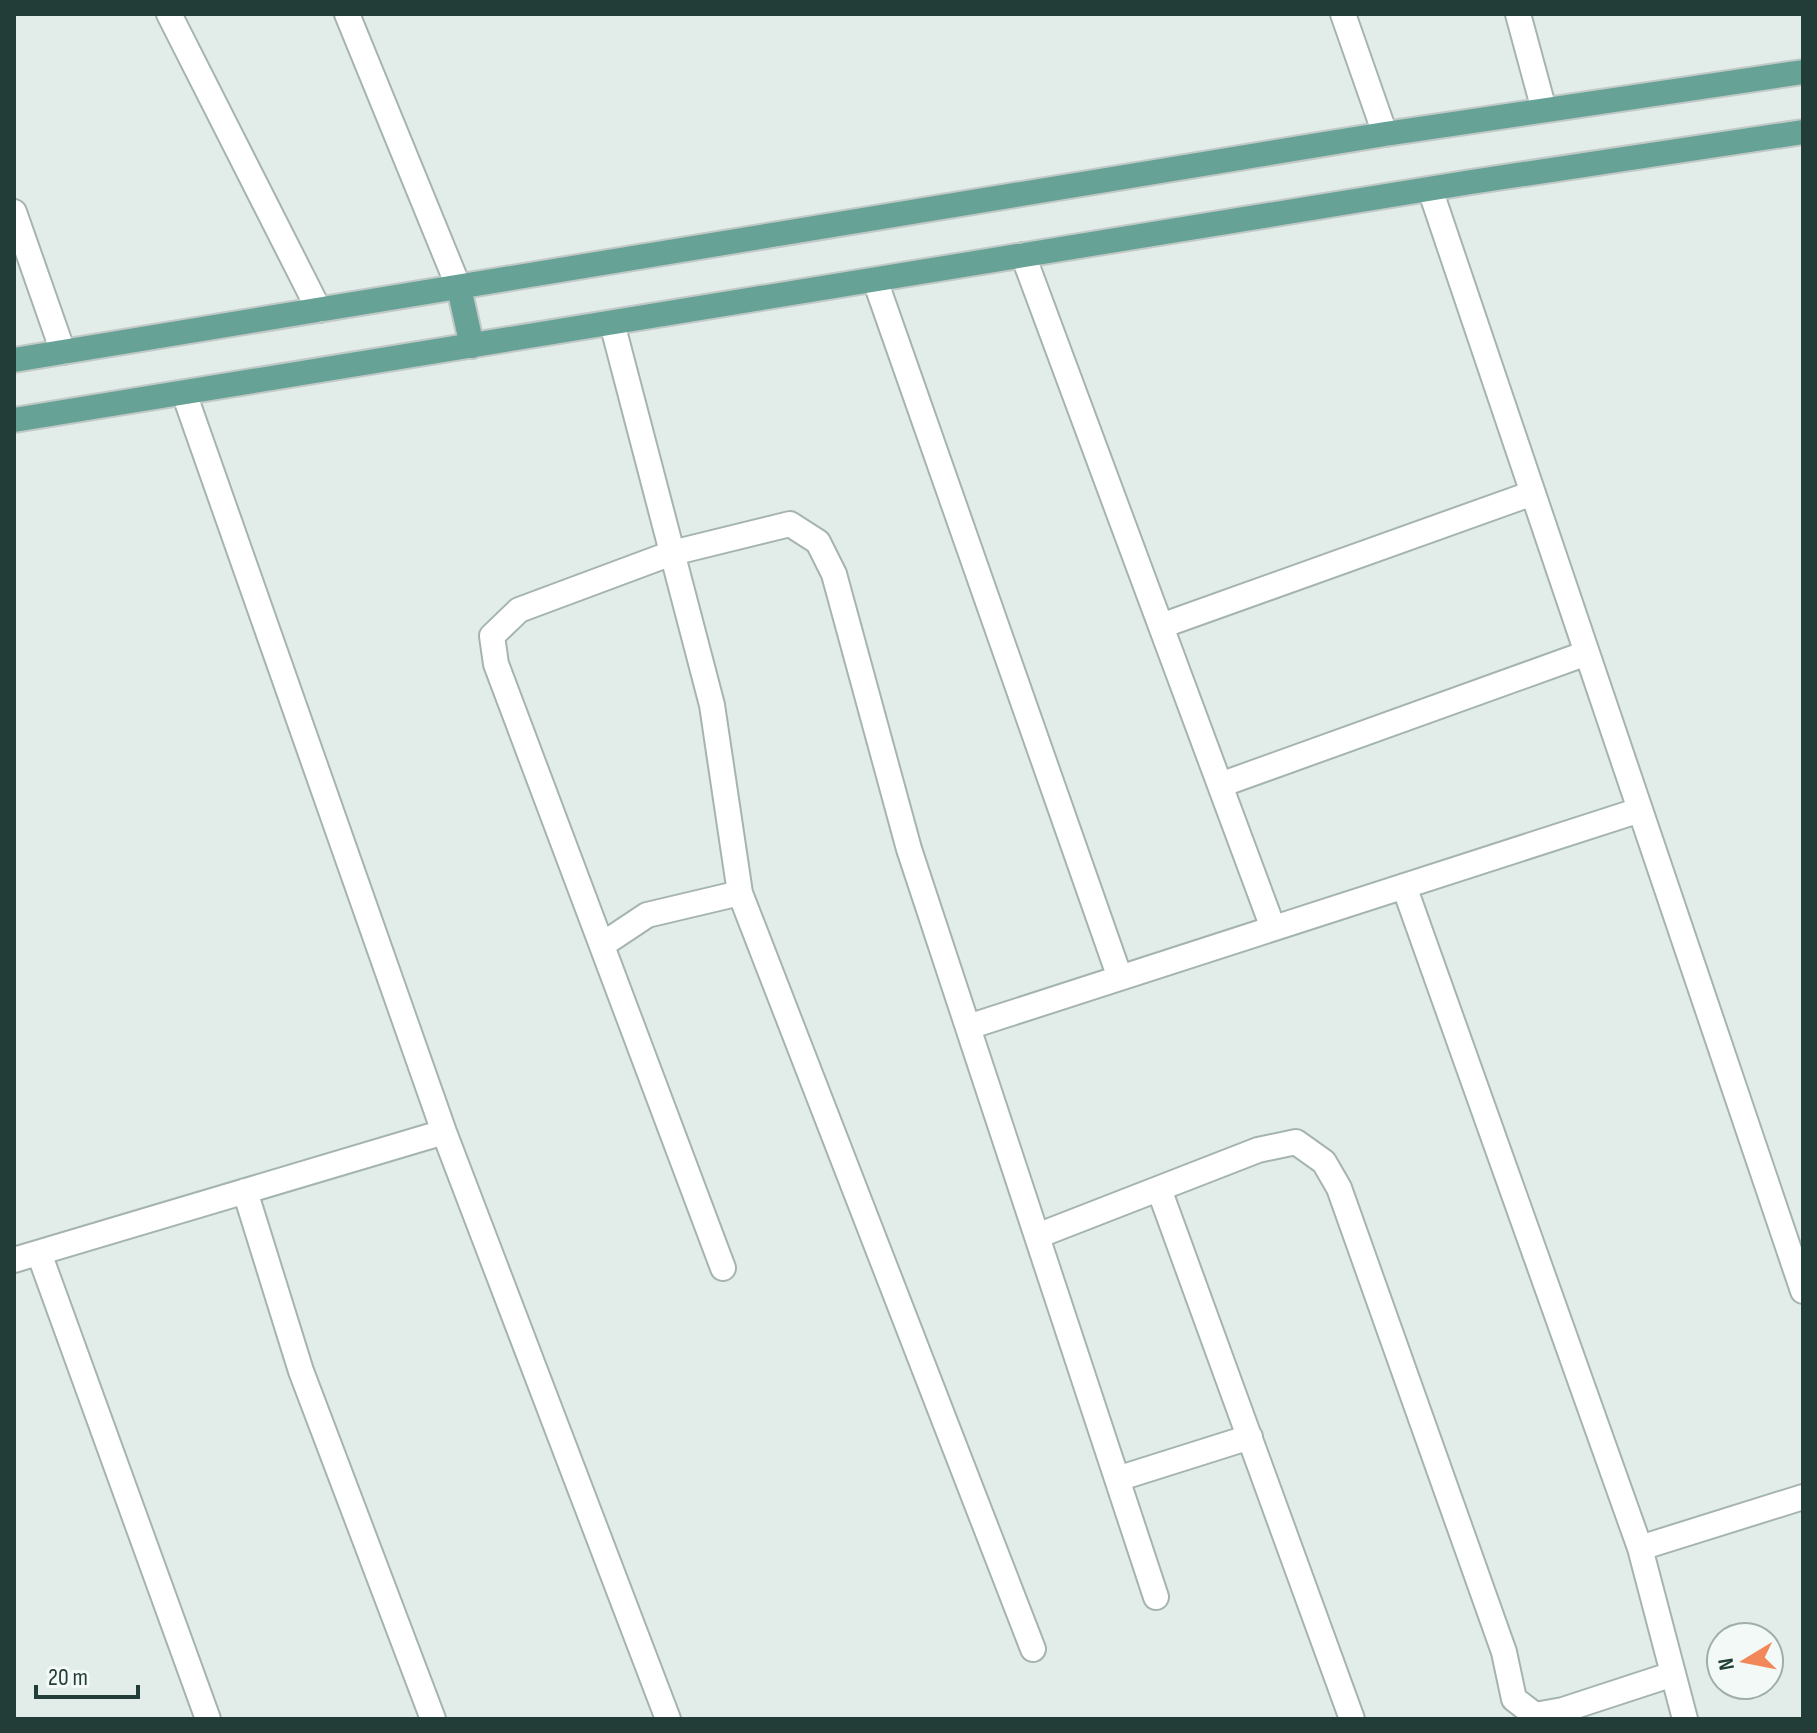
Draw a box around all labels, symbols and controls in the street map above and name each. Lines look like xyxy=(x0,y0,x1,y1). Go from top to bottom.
north arrow xyxy=(1705,1621,1785,1701)
scale bar xyxy=(36,1649,138,1699)
text: N xyxy=(1712,1656,1741,1672)
text: 20 m xyxy=(48,1663,88,1692)

